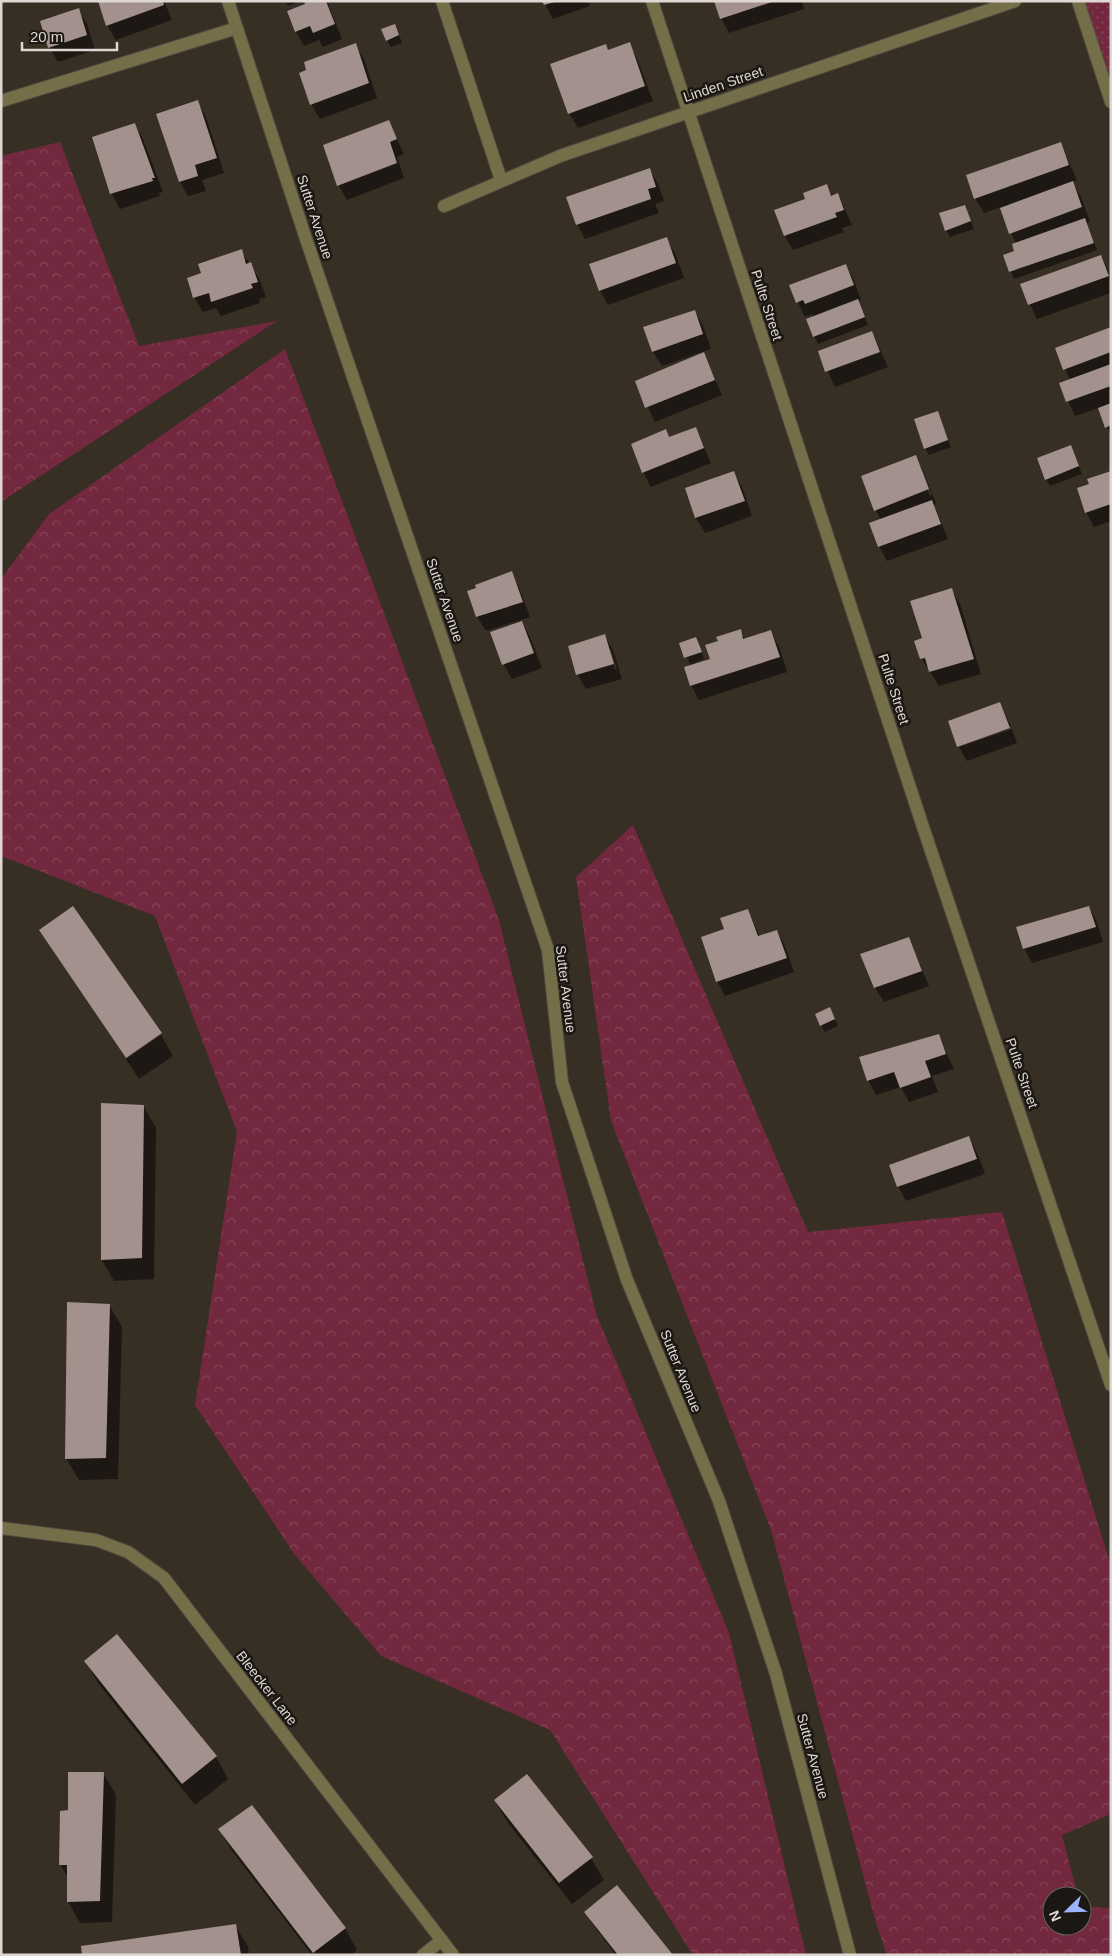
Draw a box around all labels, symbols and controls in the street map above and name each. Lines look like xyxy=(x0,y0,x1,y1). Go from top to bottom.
scale bar xyxy=(22,20,118,52)
text: 20 m xyxy=(30,28,63,45)
street label: Linden Street xyxy=(681,63,765,105)
street label: Sutter Avenue xyxy=(294,173,336,261)
street label: Pulte Street xyxy=(748,268,786,342)
street label: Sutter Avenue xyxy=(423,556,467,644)
street label: Pulte Street xyxy=(875,652,913,726)
street label: Sutter Avenue xyxy=(553,945,579,1034)
street label: Pulte Street xyxy=(1003,1036,1042,1110)
street label: Sutter Avenue xyxy=(657,1327,705,1415)
street label: Bleecker Lane xyxy=(233,1648,301,1728)
street label: Sutter Avenue xyxy=(794,1712,832,1801)
north arrow xyxy=(1042,1886,1092,1936)
text: N xyxy=(1046,1908,1064,1924)

